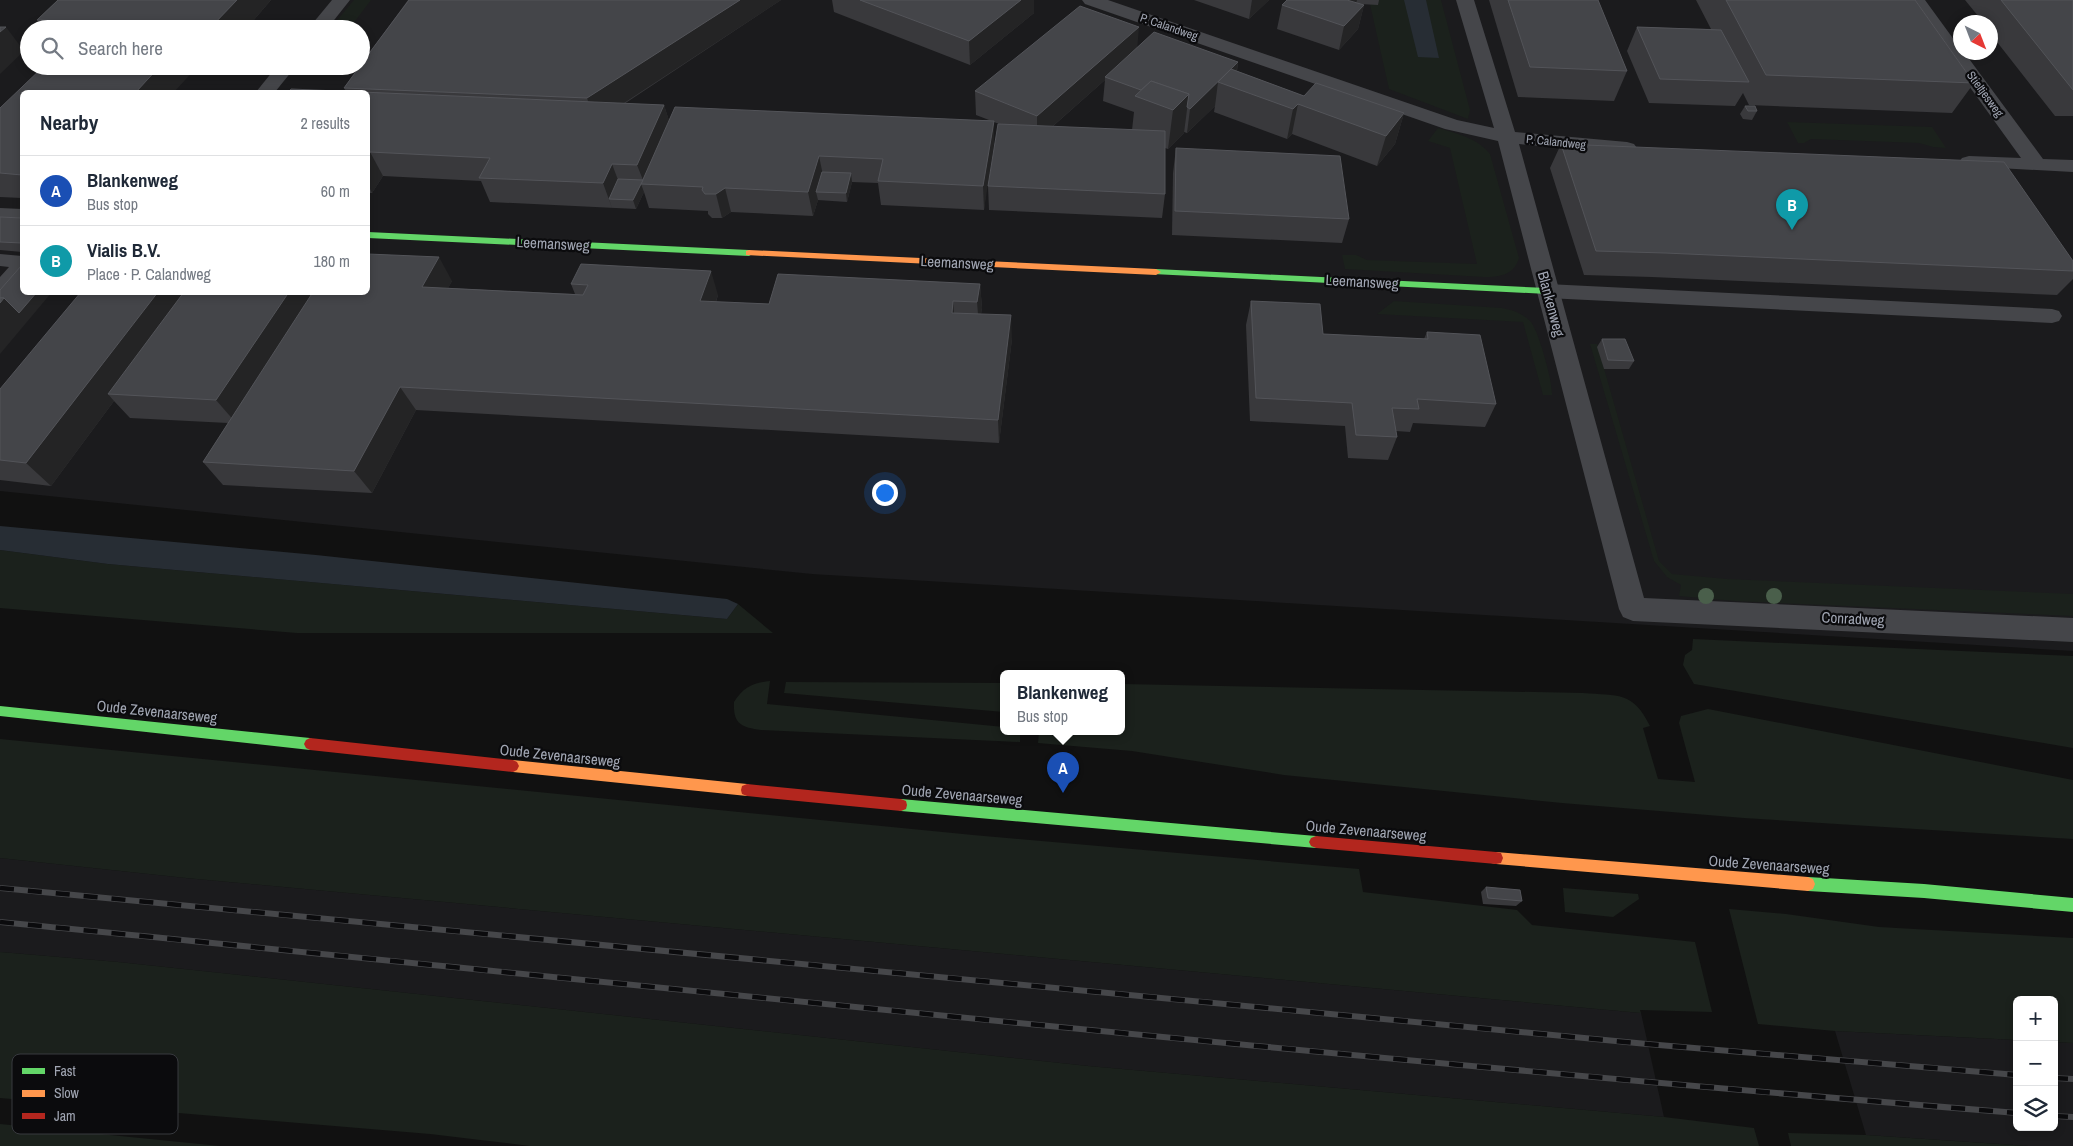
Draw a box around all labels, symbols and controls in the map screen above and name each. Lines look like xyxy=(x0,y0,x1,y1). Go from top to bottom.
street label: P. Calandweg xyxy=(1138,10,1200,45)
north arrow xyxy=(1953,15,1998,60)
search box xyxy=(20,20,370,75)
icon: search xyxy=(38,34,66,62)
text: Search here xyxy=(78,35,163,61)
street label: Stieltjesweg xyxy=(1963,68,2007,121)
text: Nearby xyxy=(40,108,98,137)
text: 2 results xyxy=(300,112,350,134)
street label: P. Calandweg xyxy=(1525,131,1587,153)
text: Blankenweg xyxy=(87,167,178,193)
text: A xyxy=(51,180,61,202)
text: 60 m xyxy=(321,180,350,202)
pin: B xyxy=(1776,189,1808,230)
text: Bus stop xyxy=(87,193,138,215)
street label: Leemansweg xyxy=(516,231,590,256)
text: Vialis B.V. xyxy=(87,237,161,263)
text: B xyxy=(51,250,61,272)
text: 180 m xyxy=(314,250,350,272)
street label: Leemansweg xyxy=(920,250,994,275)
text: Place · P. Calandweg xyxy=(87,263,211,285)
street label: Leemansweg xyxy=(1325,269,1399,294)
street label: Blankenweg xyxy=(1533,269,1570,339)
your location xyxy=(872,480,898,506)
street label: Conradweg xyxy=(1821,606,1885,631)
popup xyxy=(1000,670,1125,735)
text: Blankenweg xyxy=(1017,679,1108,705)
street label: Oude Zevenaarseweg xyxy=(96,695,218,728)
text: Bus stop xyxy=(1017,705,1068,727)
street label: Oude Zevenaarseweg xyxy=(499,739,621,772)
pin: A xyxy=(1047,752,1079,793)
street label: Oude Zevenaarseweg xyxy=(901,779,1023,810)
street label: Oude Zevenaarseweg xyxy=(1305,815,1427,846)
street label: Oude Zevenaarseweg xyxy=(1708,850,1830,879)
map controls xyxy=(2013,996,2058,1131)
button: + xyxy=(2013,996,2058,1041)
button: − xyxy=(2013,1041,2058,1086)
legend xyxy=(12,1054,178,1134)
text: Fast xyxy=(54,1062,76,1080)
text: Slow xyxy=(54,1084,80,1102)
button: layers xyxy=(2013,1086,2058,1131)
text: Jam xyxy=(54,1107,76,1125)

